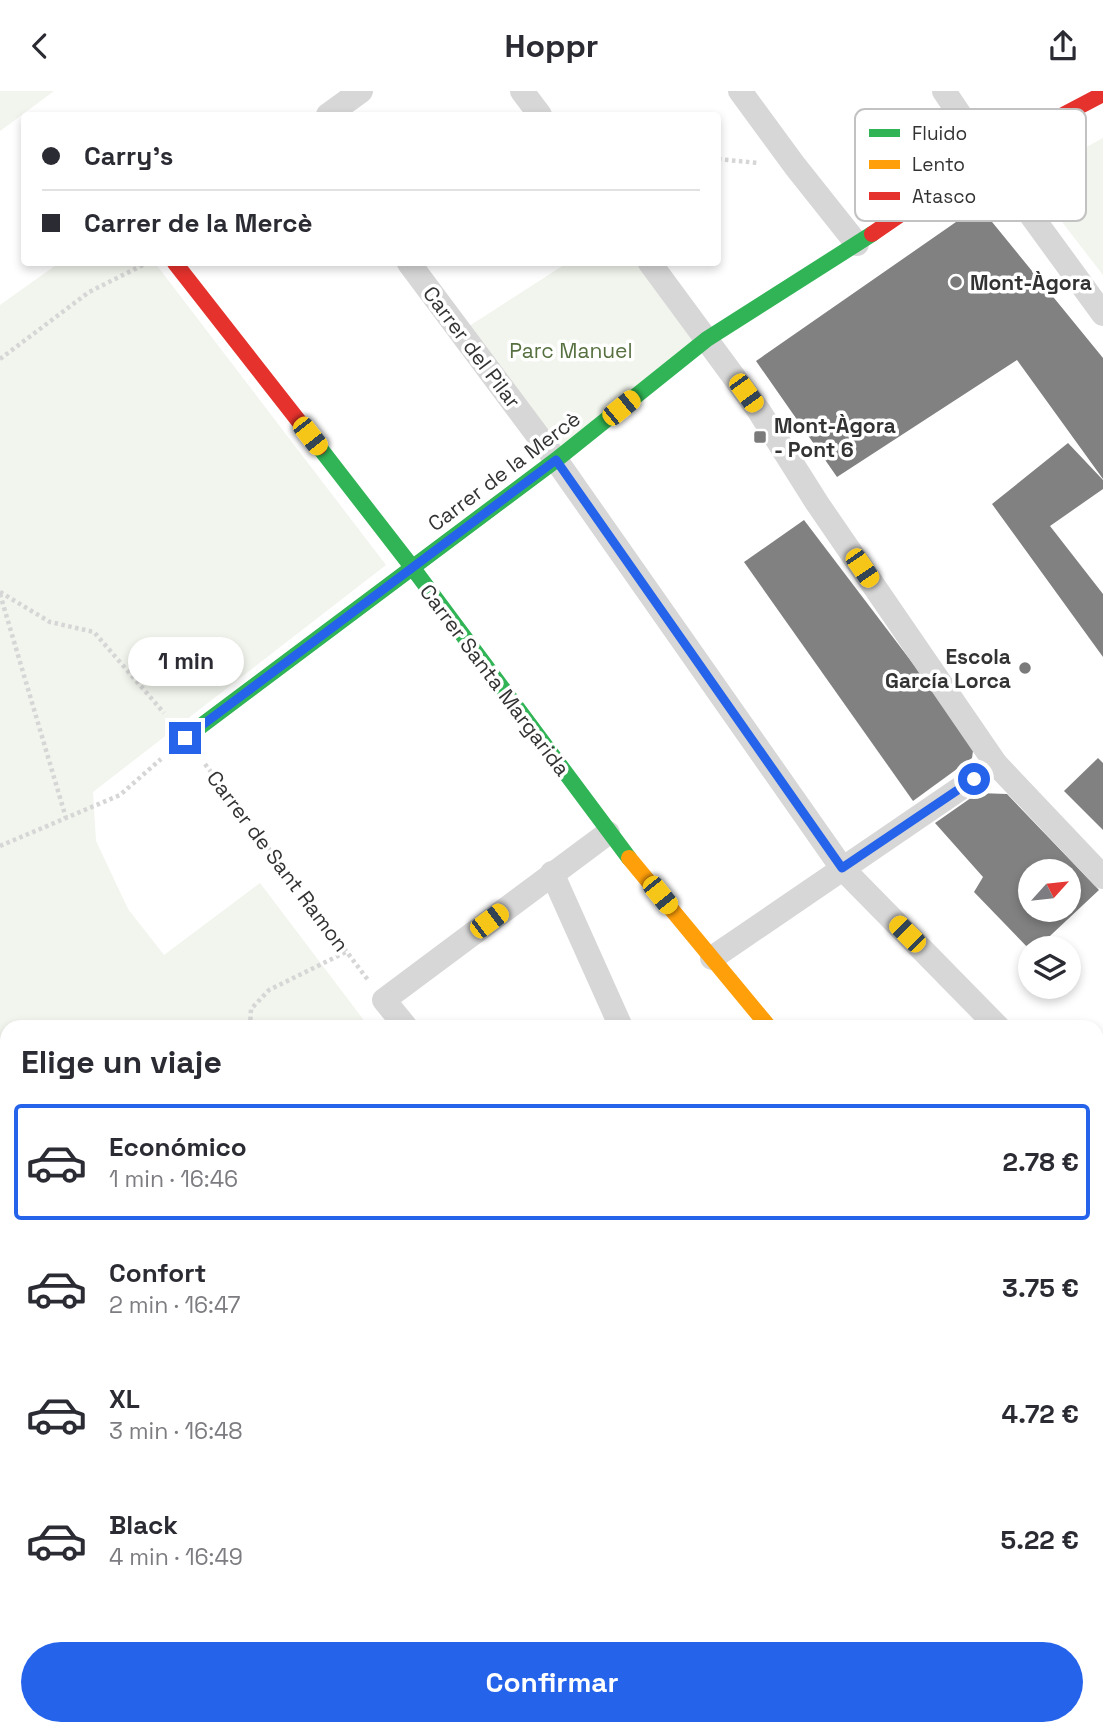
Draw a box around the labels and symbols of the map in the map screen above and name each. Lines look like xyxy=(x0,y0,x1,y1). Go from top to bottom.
legend xyxy=(855,109,1086,221)
text: Fluido xyxy=(912,121,967,146)
text: Lento xyxy=(912,152,965,177)
text: Atasco xyxy=(912,184,976,209)
place label: Mont-Àgora xyxy=(970,269,1092,296)
marker: Mont-Àgora xyxy=(948,274,964,290)
street label: Carrer del Pilar xyxy=(417,281,527,414)
park label: Parc Manuel xyxy=(509,337,633,364)
car xyxy=(726,370,767,416)
car xyxy=(599,387,644,429)
street label: Carrer de la Mercè xyxy=(422,405,586,537)
place label: Mont-Àgora - Pont 6 xyxy=(774,412,896,463)
car xyxy=(289,413,332,459)
marker: Mont-Àgora - Pont 6 xyxy=(752,429,768,445)
car xyxy=(842,545,883,591)
street label: Carrer Santa Margarida xyxy=(414,579,576,781)
callout: 1 min xyxy=(127,637,243,685)
place label: Escola García Lorca xyxy=(885,643,1011,694)
marker: Escola García Lorca xyxy=(1017,660,1033,676)
route end xyxy=(169,722,201,754)
route start xyxy=(958,763,990,795)
street label: Carrer de Sant Ramon xyxy=(201,765,355,957)
north arrow xyxy=(1018,859,1082,922)
car xyxy=(639,872,682,918)
car xyxy=(466,900,513,942)
car xyxy=(885,912,930,956)

